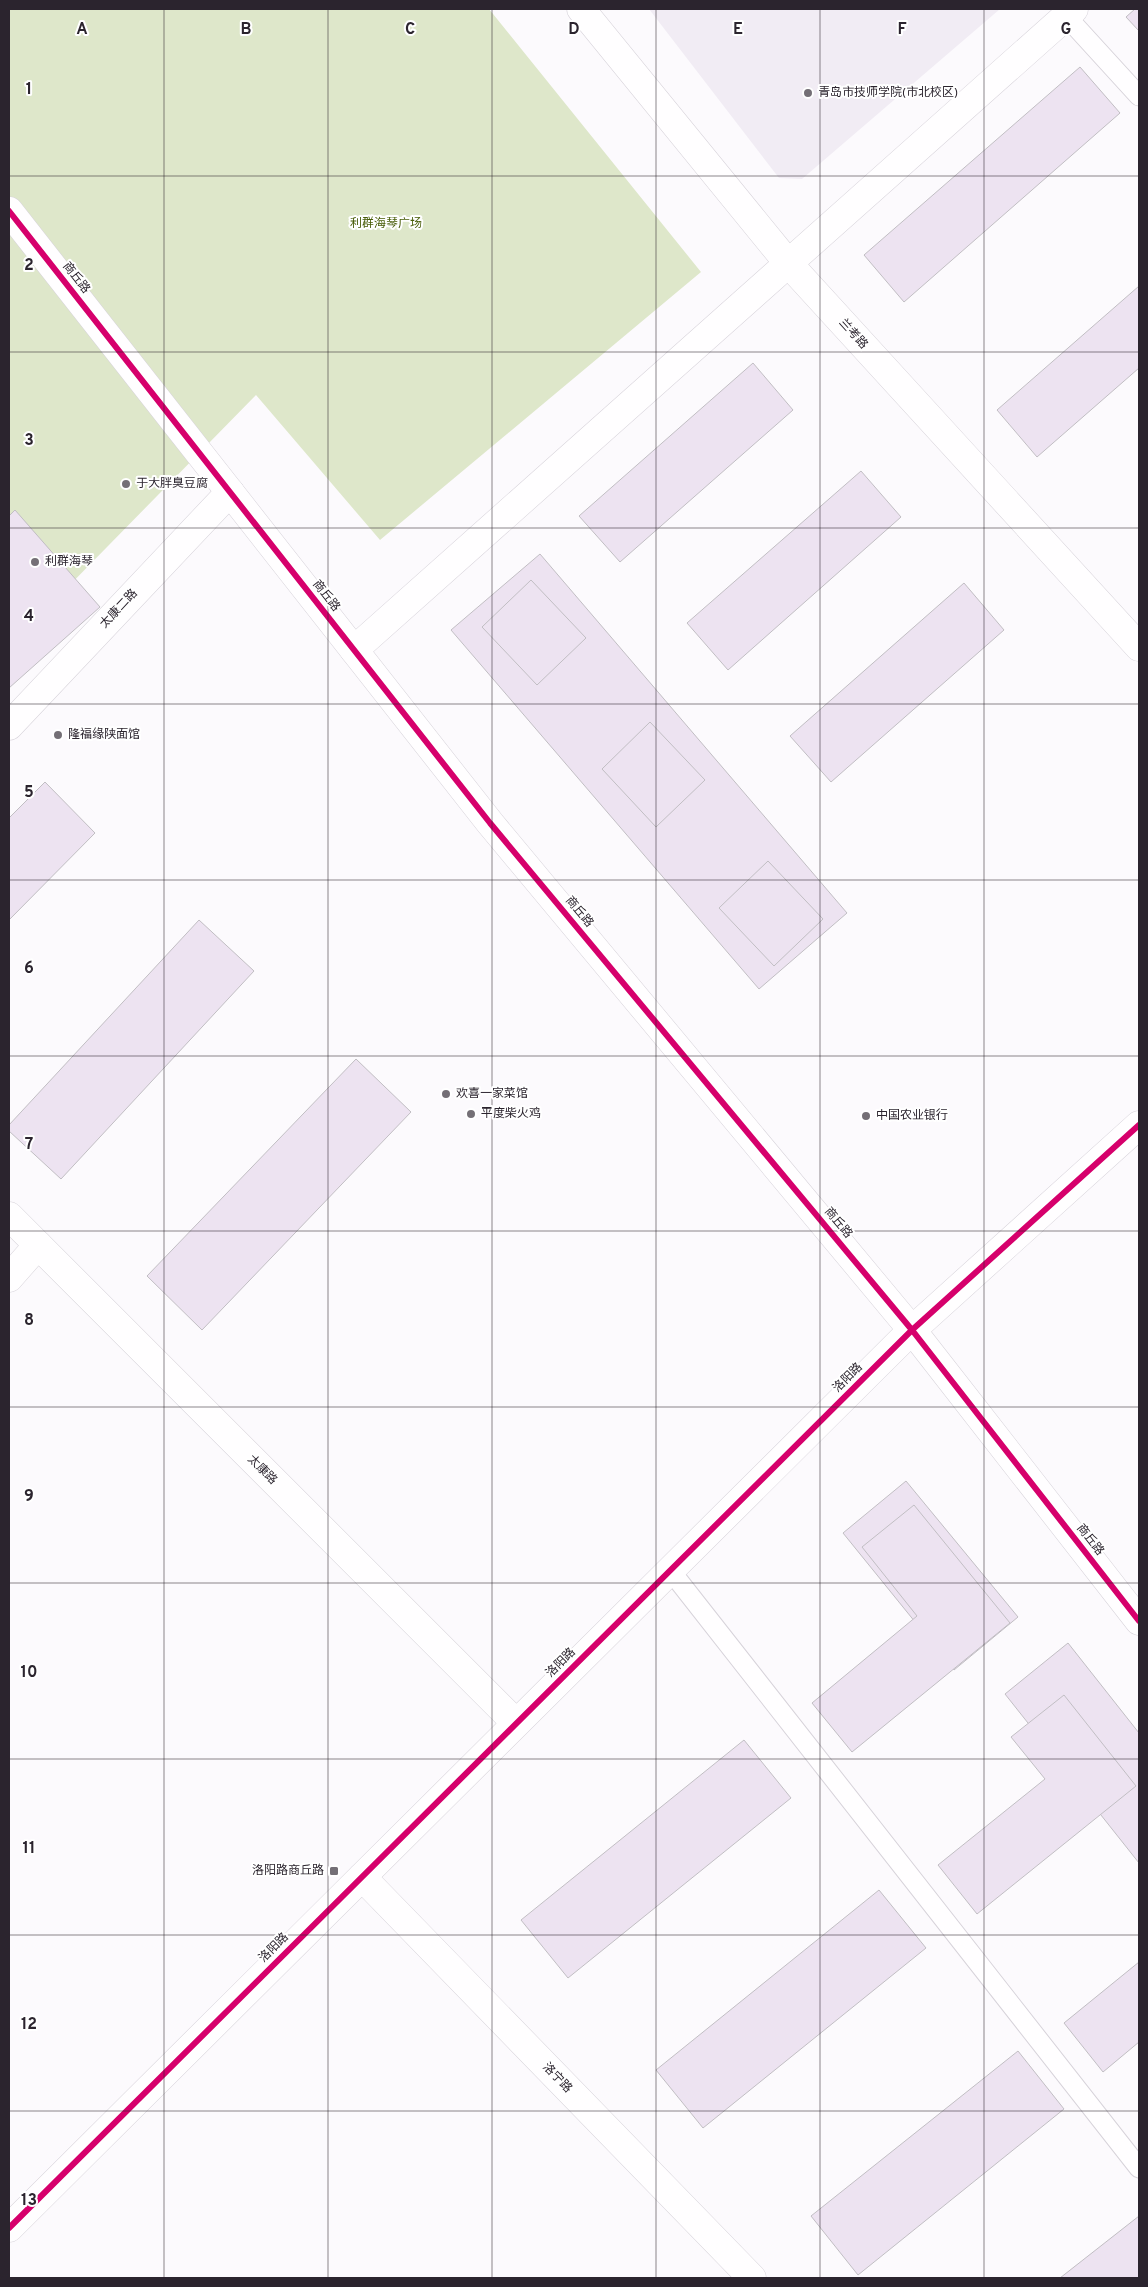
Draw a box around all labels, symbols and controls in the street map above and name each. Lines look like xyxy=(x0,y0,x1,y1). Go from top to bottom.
text: A xyxy=(76,20,88,40)
text: B xyxy=(240,20,252,40)
text: C xyxy=(405,20,415,40)
text: D xyxy=(568,20,580,40)
text: E xyxy=(733,20,743,40)
text: F xyxy=(897,20,907,40)
text: G xyxy=(1061,20,1071,40)
text: 1 xyxy=(26,80,32,100)
place label: 青岛市技师学院(市北校区) xyxy=(818,85,958,101)
marker: 青岛市技师学院(市北校区) xyxy=(802,87,814,99)
park label: 利群海琴广场 xyxy=(350,216,422,232)
text: 2 xyxy=(24,256,34,276)
street label: 商丘路 xyxy=(59,259,93,297)
street label: 兰考路 xyxy=(835,315,871,353)
text: 3 xyxy=(24,431,34,451)
place label: 于大胖臭豆腐 xyxy=(136,476,208,492)
marker: 于大胖臭豆腐 xyxy=(120,478,132,490)
place label: 利群海琴 xyxy=(45,554,93,570)
marker: 利群海琴 xyxy=(29,556,41,568)
street label: 商丘路 xyxy=(309,577,343,615)
street label: 太康二路 xyxy=(97,586,141,632)
text: 4 xyxy=(24,607,34,627)
place label: 隆福缘陕面馆 xyxy=(68,727,140,743)
marker: 隆福缘陕面馆 xyxy=(52,729,64,741)
text: 5 xyxy=(24,783,34,803)
street label: 商丘路 xyxy=(561,893,597,931)
text: 6 xyxy=(24,959,34,979)
place label: 欢喜一家菜馆 xyxy=(456,1086,528,1102)
marker: 欢喜一家菜馆 xyxy=(440,1088,452,1100)
place label: 平度柴火鸡 xyxy=(481,1106,541,1122)
marker: 平度柴火鸡 xyxy=(465,1108,477,1120)
place label: 中国农业银行 xyxy=(876,1108,948,1124)
marker: 中国农业银行 xyxy=(860,1110,872,1122)
text: 7 xyxy=(25,1135,33,1155)
street label: 商丘路 xyxy=(820,1204,856,1242)
text: 8 xyxy=(24,1311,34,1331)
street label: 洛阳路 xyxy=(830,1360,866,1396)
street label: 太康路 xyxy=(244,1452,280,1488)
text: 9 xyxy=(24,1487,34,1507)
street label: 商丘路 xyxy=(1073,1521,1107,1559)
street label: 洛阳路 xyxy=(543,1645,579,1681)
text: 10 xyxy=(21,1663,37,1683)
text: 11 xyxy=(23,1839,35,1859)
place label: 洛阳路商丘路 xyxy=(252,1863,324,1879)
marker: 洛阳路商丘路 xyxy=(328,1865,340,1877)
street label: 洛阳路 xyxy=(256,1930,292,1966)
text: 12 xyxy=(21,2015,37,2035)
street label: 洛宁路 xyxy=(539,2059,575,2097)
text: 13 xyxy=(21,2191,37,2211)

